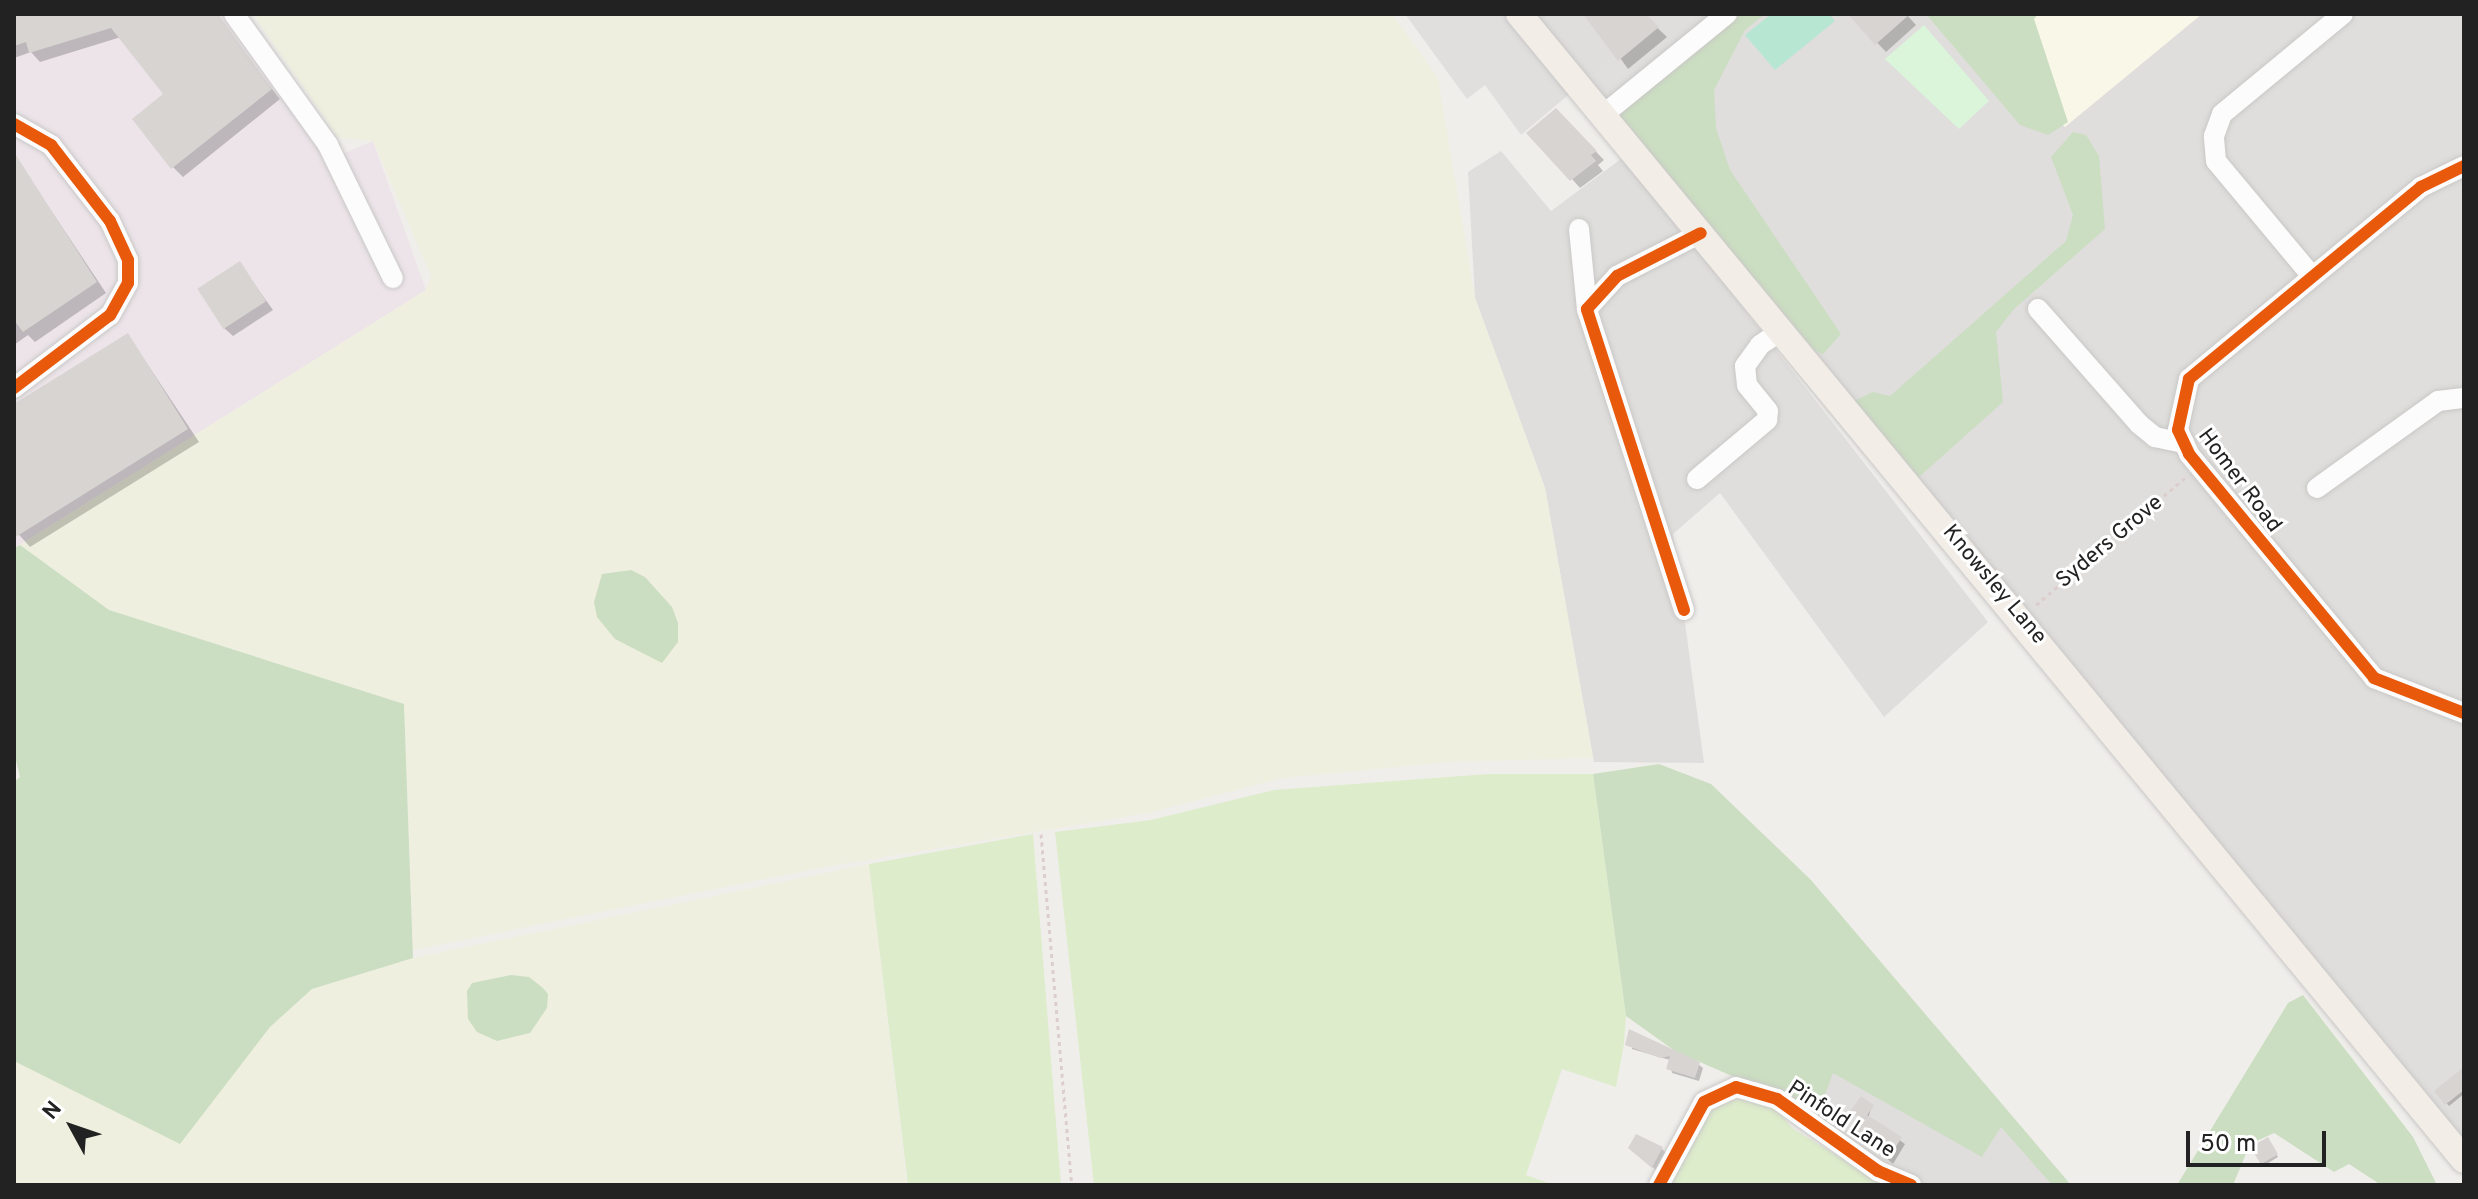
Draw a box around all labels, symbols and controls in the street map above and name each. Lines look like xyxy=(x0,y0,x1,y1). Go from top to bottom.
street label: Homer Road xyxy=(2191,424,2287,538)
street label: Syders Grove xyxy=(2051,490,2169,594)
street label: Knowsley Lane xyxy=(1936,520,2052,650)
street label: Pinfold Lane xyxy=(1782,1075,1900,1165)
north arrow xyxy=(32,1087,112,1167)
text: N xyxy=(38,1097,69,1126)
scale bar xyxy=(2190,1115,2330,1165)
text: 50 m xyxy=(2200,1130,2256,1160)

